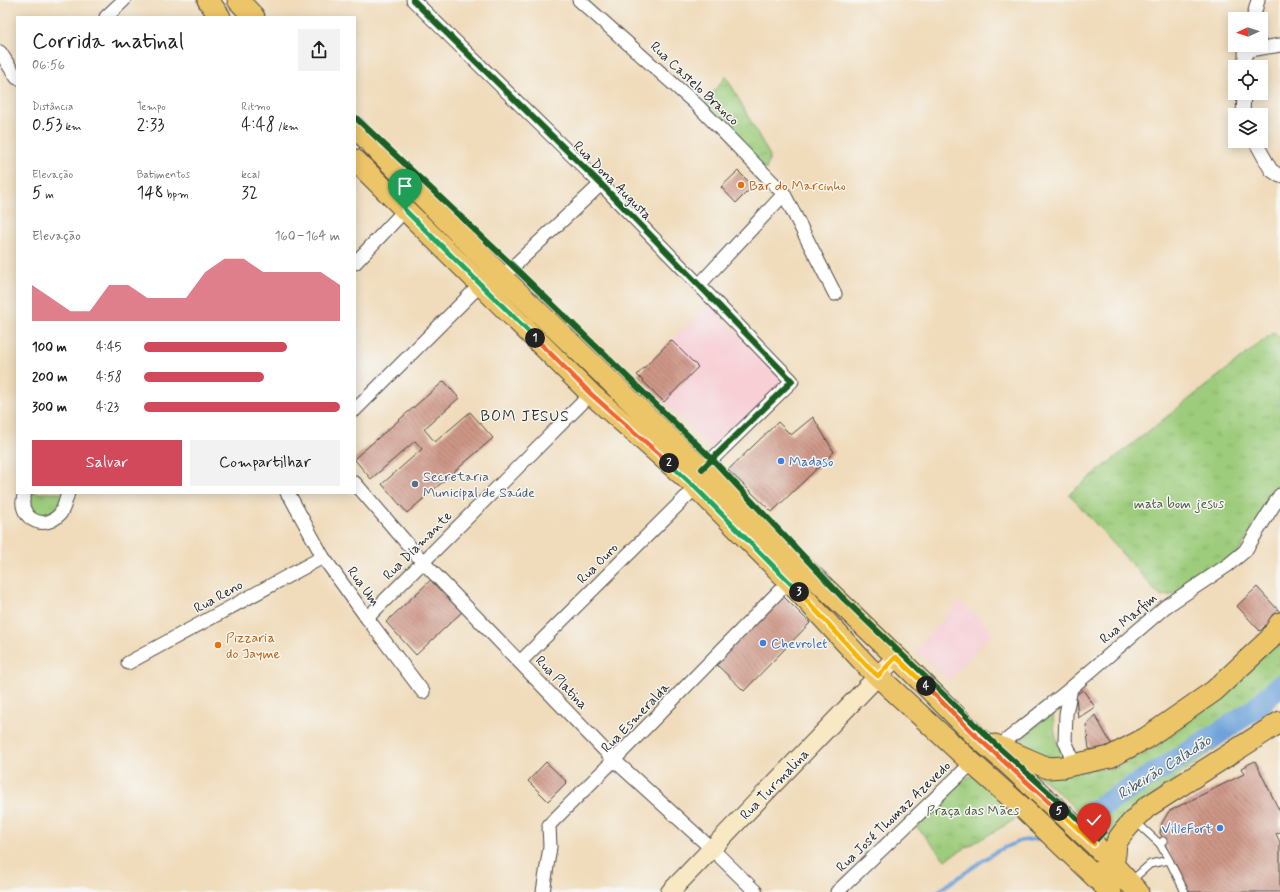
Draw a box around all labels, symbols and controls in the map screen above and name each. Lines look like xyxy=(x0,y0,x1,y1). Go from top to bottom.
north arrow xyxy=(1228,12,1268,52)
map controls xyxy=(1228,12,1268,148)
text: Corrida matinal xyxy=(32,28,184,56)
button: share xyxy=(298,29,340,71)
street label: Rua Castelo Branco xyxy=(646,38,743,130)
text: 06:56 xyxy=(32,57,65,74)
button: locate xyxy=(1228,60,1268,100)
text: Distância xyxy=(32,100,73,114)
text: Tempo xyxy=(137,100,166,114)
text: Ritmo xyxy=(241,100,270,114)
button: layers xyxy=(1228,108,1268,148)
text: 0.53 xyxy=(32,114,62,136)
text: 2:33 xyxy=(137,114,164,136)
text: 4:48 xyxy=(241,114,275,136)
text: km xyxy=(62,120,81,134)
text: /km xyxy=(275,120,299,134)
street label: Rua Dona Augusta xyxy=(569,137,656,224)
text: Elevação xyxy=(32,168,73,182)
text: Batimentos xyxy=(137,168,190,182)
text: kcal xyxy=(241,168,260,182)
pin xyxy=(388,169,422,210)
icon: arrive xyxy=(394,175,416,197)
place label: Bar do Marcinho xyxy=(749,177,846,195)
marker: Bar do Marcinho xyxy=(736,180,746,190)
text: 5 xyxy=(32,182,42,204)
text: 148 xyxy=(137,182,164,204)
text: 32 xyxy=(241,182,258,204)
text: m xyxy=(42,188,54,202)
text: bpm xyxy=(164,188,189,202)
text: Elevação xyxy=(32,228,81,245)
text: 160–164 m xyxy=(275,228,340,245)
pin: 1 xyxy=(525,328,545,348)
text: 1 xyxy=(533,331,537,345)
text: 100 m xyxy=(32,339,67,356)
text: 4:45 xyxy=(96,339,122,356)
text: 200 m xyxy=(32,369,67,386)
text: 4:58 xyxy=(96,369,122,386)
text: 300 m xyxy=(32,399,67,416)
text: 4:23 xyxy=(96,399,119,416)
district label: BOM JESUS xyxy=(481,407,569,427)
button: Salvar xyxy=(32,440,182,486)
button: Compartilhar xyxy=(190,440,340,486)
pin: 2 xyxy=(659,453,679,473)
place label: Madaso xyxy=(789,453,833,471)
text: 2 xyxy=(666,456,672,470)
marker: Madaso xyxy=(776,456,786,466)
place label: Secretaria Municipal de Saúde xyxy=(423,468,535,502)
marker: Secretaria Municipal de Saúde xyxy=(410,479,420,489)
park label: mata bom jesus xyxy=(1134,495,1224,513)
street label: Rua Diamante xyxy=(379,507,457,584)
street label: Rua Ouro xyxy=(573,539,622,588)
street label: Rua Um xyxy=(343,563,384,610)
street label: Rua Reno xyxy=(191,576,246,618)
pin: 3 xyxy=(789,582,809,602)
text: 3 xyxy=(797,585,801,599)
street label: Rua Marfim xyxy=(1096,589,1161,648)
place label: Pizzaria do Jayme xyxy=(226,629,281,663)
place label: Chevrolet xyxy=(771,635,828,653)
marker: Chevrolet xyxy=(758,638,768,648)
marker: Pizzaria do Jayme xyxy=(213,640,223,650)
street label: Rua Platina xyxy=(531,652,591,713)
pin: 4 xyxy=(916,676,936,696)
street label: Rua Esmeralda xyxy=(597,678,674,757)
text: 4 xyxy=(923,679,929,693)
water label: Ribeirão Caladão xyxy=(1114,731,1216,805)
street label: Rua Turmalina xyxy=(736,745,813,824)
street label: Rua José Thomaz Azevedo xyxy=(833,757,955,876)
pin: 5 xyxy=(1049,801,1069,821)
park label: Praça das Mães xyxy=(927,802,1020,820)
pin xyxy=(1077,803,1111,844)
text: 5 xyxy=(1056,804,1062,818)
icon: check xyxy=(1083,809,1105,831)
place label: VilleFort xyxy=(1162,820,1212,838)
marker: VilleFort xyxy=(1215,823,1225,833)

